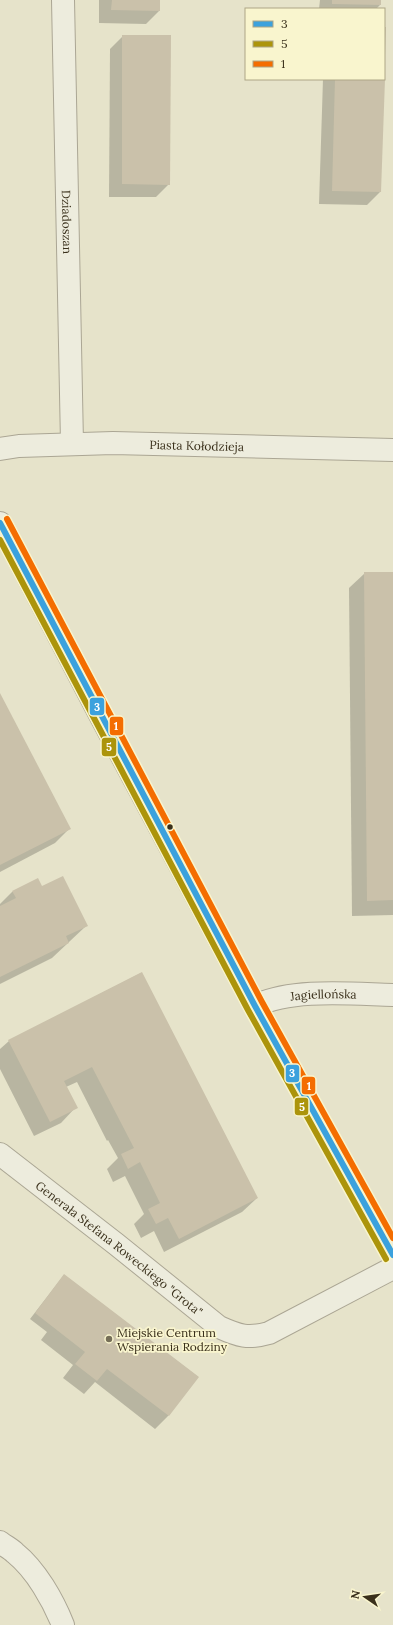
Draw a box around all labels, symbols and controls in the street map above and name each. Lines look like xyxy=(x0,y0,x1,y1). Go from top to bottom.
legend xyxy=(245,8,385,80)
text: 3 xyxy=(281,16,288,31)
text: 5 xyxy=(281,36,288,51)
text: 1 xyxy=(281,56,285,71)
street label: Dziadoszan xyxy=(59,190,76,254)
street label: Piasta Kołodzieja xyxy=(149,436,244,454)
line badge: 3 xyxy=(89,697,105,716)
text: 3 xyxy=(94,700,100,714)
line badge: 1 xyxy=(109,716,124,736)
text: 1 xyxy=(114,719,119,733)
line badge: 5 xyxy=(101,737,117,757)
text: 5 xyxy=(106,740,112,754)
unlabelled marker xyxy=(165,822,175,832)
street label: Jagiellońska xyxy=(288,986,357,1003)
line badge: 3 xyxy=(285,1064,300,1083)
text: 3 xyxy=(289,1066,295,1080)
line badge: 1 xyxy=(301,1076,316,1095)
text: 1 xyxy=(307,1079,312,1093)
line badge: 5 xyxy=(294,1097,309,1116)
text: 5 xyxy=(299,1100,305,1114)
street label: Generała Stefana Roweckiego "Grota" xyxy=(33,1177,206,1319)
place label: Miejskie Centrum Wspierania Rodziny xyxy=(117,1325,228,1354)
marker: Miejskie Centrum Wspierania Rodziny xyxy=(104,1334,114,1344)
north arrow xyxy=(345,1577,385,1617)
text: N xyxy=(347,1589,363,1600)

